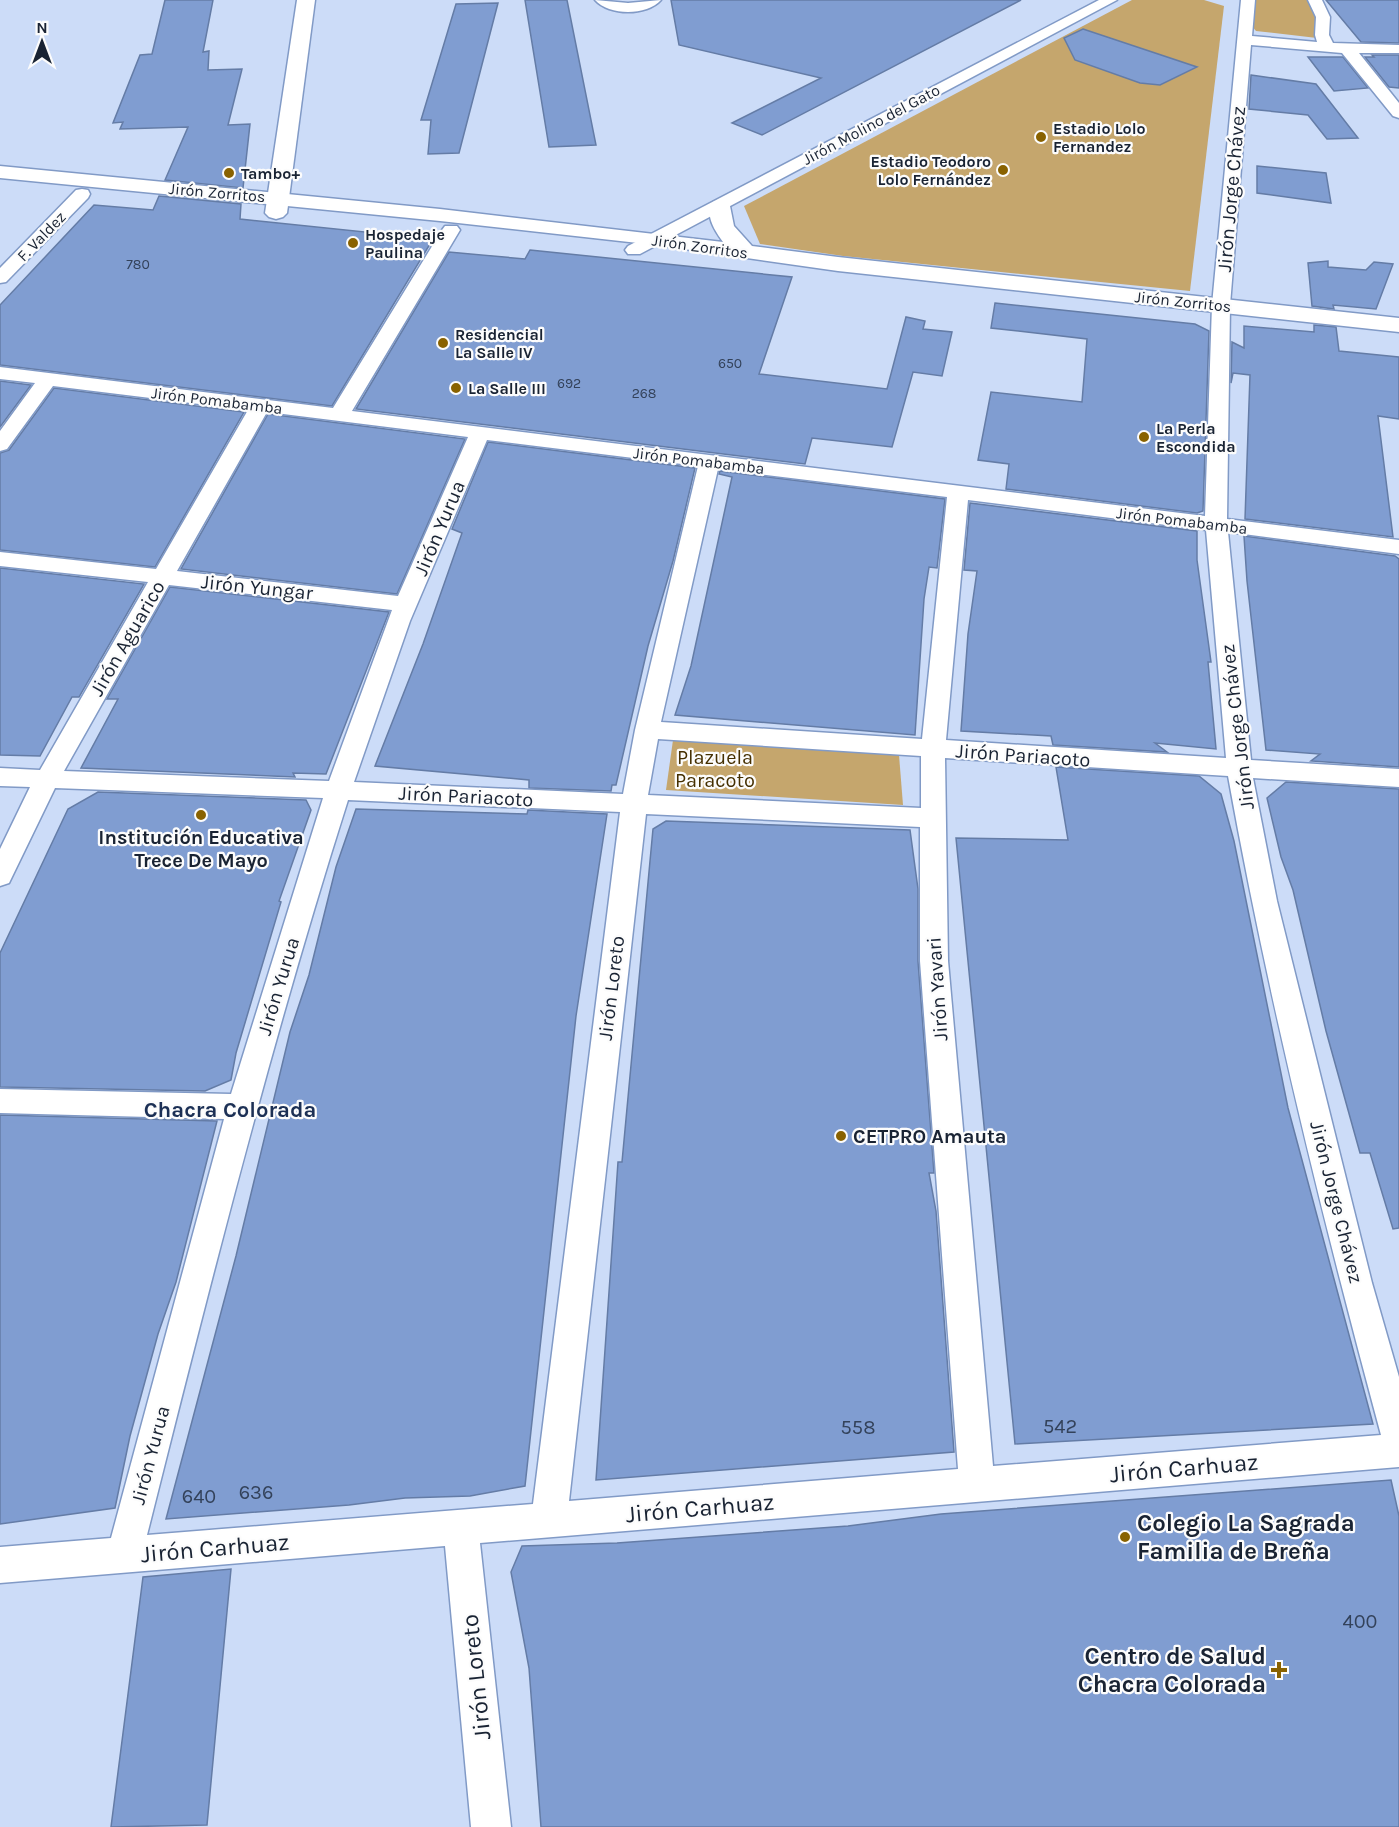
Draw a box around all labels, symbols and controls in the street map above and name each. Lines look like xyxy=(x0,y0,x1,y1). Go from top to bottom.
north arrow xyxy=(12,12,72,72)
text: N xyxy=(36,18,48,37)
street label: Jirón Molino del Gato xyxy=(799,80,943,169)
street label: Jirón Jorge Chávez xyxy=(1213,105,1250,273)
place label: Estadio Lolo Fernandez xyxy=(1053,119,1146,156)
marker: Estadio Lolo Fernandez xyxy=(1034,130,1048,144)
place label: Estadio Teodoro Lolo Fernández xyxy=(870,152,991,189)
marker: Estadio Teodoro Lolo Fernández xyxy=(996,163,1010,177)
place label: Tambo+ xyxy=(241,164,300,183)
marker: Tambo+ xyxy=(222,166,236,180)
street label: Jirón Zorritos xyxy=(168,179,266,206)
street label: F. Valdez xyxy=(13,207,70,265)
place label: Hospedaje Paulina xyxy=(365,225,445,262)
street label: Jirón Zorritos xyxy=(651,230,749,263)
marker: Hospedaje Paulina xyxy=(346,236,360,250)
house number: 780 xyxy=(126,256,150,273)
street label: Jirón Zorritos xyxy=(1134,287,1232,316)
place label: Residencial La Salle IV xyxy=(455,325,544,362)
marker: Residencial La Salle IV xyxy=(436,336,450,350)
house number: 650 xyxy=(718,355,742,372)
house number: 692 xyxy=(557,375,581,392)
place label: La Salle III xyxy=(468,379,546,398)
marker: La Salle III xyxy=(449,381,463,395)
street label: Jirón Pomabamba xyxy=(150,383,284,418)
house number: 268 xyxy=(632,385,656,402)
place label: La Perla Escondida xyxy=(1156,419,1236,456)
marker: La Perla Escondida xyxy=(1137,430,1151,444)
street label: Jirón Pomabamba xyxy=(632,443,766,478)
street label: Jirón Yurua xyxy=(409,477,470,579)
street label: Jirón Pomabamba xyxy=(1115,503,1249,538)
street label: Jirón Yungar xyxy=(200,570,315,605)
street label: Jirón Aguarico xyxy=(85,576,170,700)
street label: Jirón Jorge Chávez xyxy=(1216,643,1259,811)
street label: Jirón Pariacoto xyxy=(955,739,1091,772)
park label: Plazuela Paracoto xyxy=(675,746,755,792)
street label: Jirón Pariacoto xyxy=(398,781,534,812)
marker: Institución Educativa Trece De Mayo xyxy=(194,808,208,822)
place label: Institución Educativa Trece De Mayo xyxy=(98,826,304,872)
street label: Jirón Yurua xyxy=(253,934,304,1038)
street label: Jirón Loreto xyxy=(594,934,629,1042)
street label: Jirón Yavari xyxy=(922,936,953,1042)
district label: Chacra Colorada xyxy=(144,1097,316,1123)
street label: Jirón Jorge Chávez xyxy=(1305,1119,1368,1286)
place label: CETPRO Amauta xyxy=(853,1125,1007,1148)
marker: CETPRO Amauta xyxy=(834,1129,848,1143)
street label: Jirón Yurua xyxy=(126,1403,175,1507)
house number: 542 xyxy=(1043,1415,1077,1438)
house number: 558 xyxy=(841,1416,875,1439)
street label: Jirón Carhuaz xyxy=(1109,1448,1259,1488)
house number: 636 xyxy=(239,1481,273,1504)
house number: 640 xyxy=(182,1485,216,1508)
street label: Jirón Carhuaz xyxy=(625,1488,775,1528)
place label: Colegio La Sagrada Familia de Breña xyxy=(1137,1509,1355,1565)
street label: Jirón Carhuaz xyxy=(140,1528,290,1568)
marker: Colegio La Sagrada Familia de Breña xyxy=(1118,1530,1132,1544)
house number: 400 xyxy=(1343,1610,1377,1633)
street label: Jirón Loreto xyxy=(455,1613,497,1741)
place label: Centro de Salud Chacra Colorada xyxy=(1078,1642,1266,1698)
marker: Centro de Salud Chacra Colorada xyxy=(1270,1661,1288,1679)

